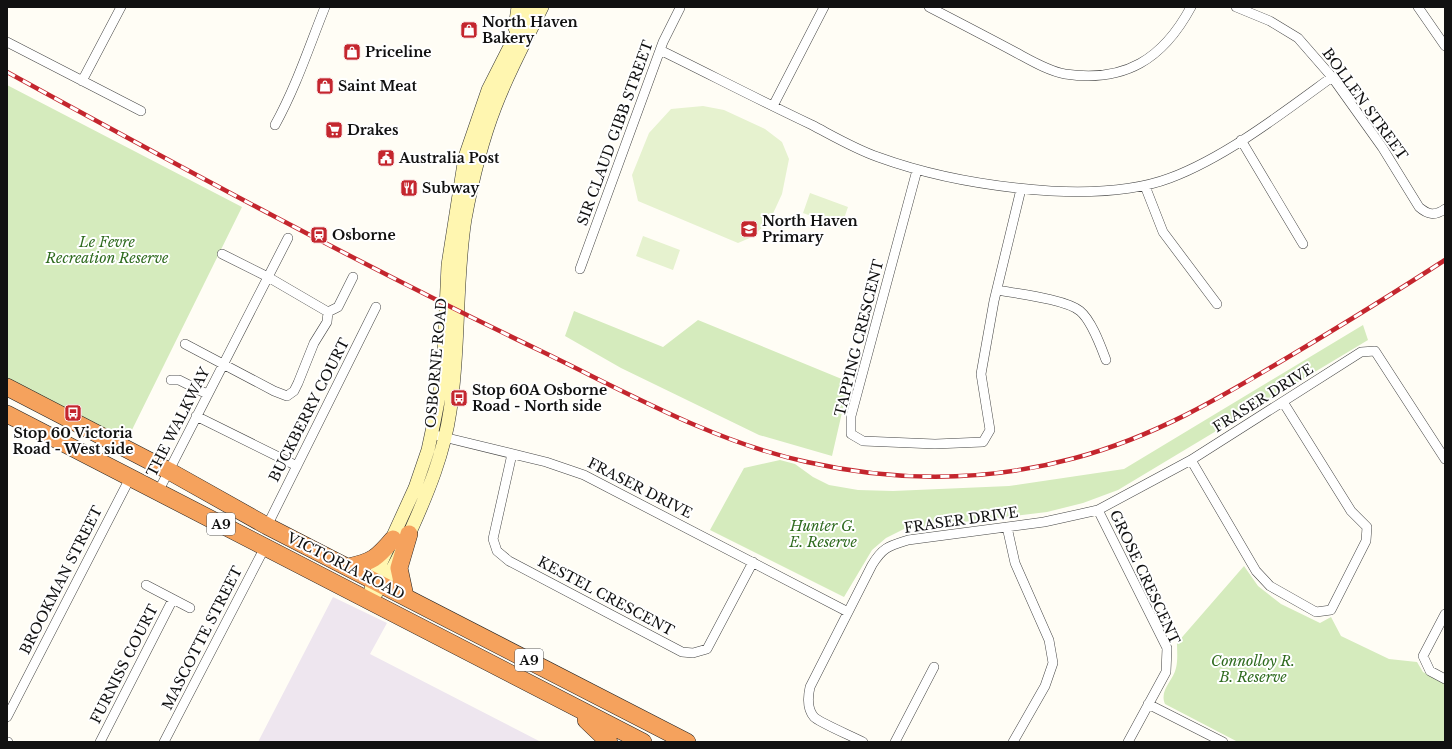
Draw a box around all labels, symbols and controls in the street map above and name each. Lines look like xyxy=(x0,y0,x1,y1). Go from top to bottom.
place label: North Haven Bakery xyxy=(482,13,578,47)
shop icon: North Haven Bakery xyxy=(459,20,479,40)
street label: SIR CLAUD GIBB STREET xyxy=(573,38,657,228)
shop icon: Priceline xyxy=(342,42,362,62)
place label: Priceline xyxy=(365,43,432,61)
street label: BOLLEN STREET xyxy=(1318,45,1412,163)
shop icon: Saint Meat xyxy=(315,76,335,96)
place label: Saint Meat xyxy=(338,77,418,95)
supermarket icon: Drakes xyxy=(324,120,344,140)
place label: Drakes xyxy=(347,121,399,139)
public building icon: Australia Post xyxy=(376,148,396,168)
place label: Australia Post xyxy=(398,149,500,167)
restaurant icon: Subway xyxy=(399,178,419,198)
place label: Subway xyxy=(422,179,480,197)
place label: North Haven Primary xyxy=(762,212,858,246)
school or university icon: North Haven Primary xyxy=(739,219,759,239)
station icon: Osborne xyxy=(309,225,329,245)
place label: Osborne xyxy=(332,226,396,244)
park label: Le Fevre Recreation Reserve xyxy=(45,233,169,267)
street label: TAPPING CRESCENT xyxy=(831,258,887,418)
street label: OSBORNE ROAD xyxy=(421,297,451,429)
street label: BUCKBERRY COURT xyxy=(265,335,353,485)
street label: FRASER DRIVE xyxy=(1209,360,1317,436)
street label: THE WALKWAY xyxy=(143,363,214,480)
place label: Stop 60A Osborne Road - North side xyxy=(472,381,607,415)
bus stop icon: Stop 60A Osborne Road - North side xyxy=(449,388,469,408)
bus stop icon: Stop 60 Victoria Road - West side xyxy=(63,403,83,423)
place label: Stop 60 Victoria Road - West side xyxy=(13,424,133,458)
street label: FRASER DRIVE xyxy=(585,454,695,522)
street label: BROOKMAN STREET xyxy=(16,503,106,657)
street label: FRASER DRIVE xyxy=(903,503,1019,537)
street label: GROSE CRESCENT xyxy=(1106,507,1184,647)
road number: A9 xyxy=(207,513,235,535)
park label: Hunter G. E. Reserve xyxy=(788,517,857,551)
street label: VICTORIA ROAD xyxy=(283,528,408,604)
street label: KESTEL CRESCENT xyxy=(535,552,677,640)
street label: MASCOTTE STREET xyxy=(158,563,246,713)
street label: FURNISS COURT xyxy=(86,601,162,727)
road number: A9 xyxy=(515,649,543,671)
park label: Connolloy R. B. Reserve xyxy=(1211,652,1295,686)

